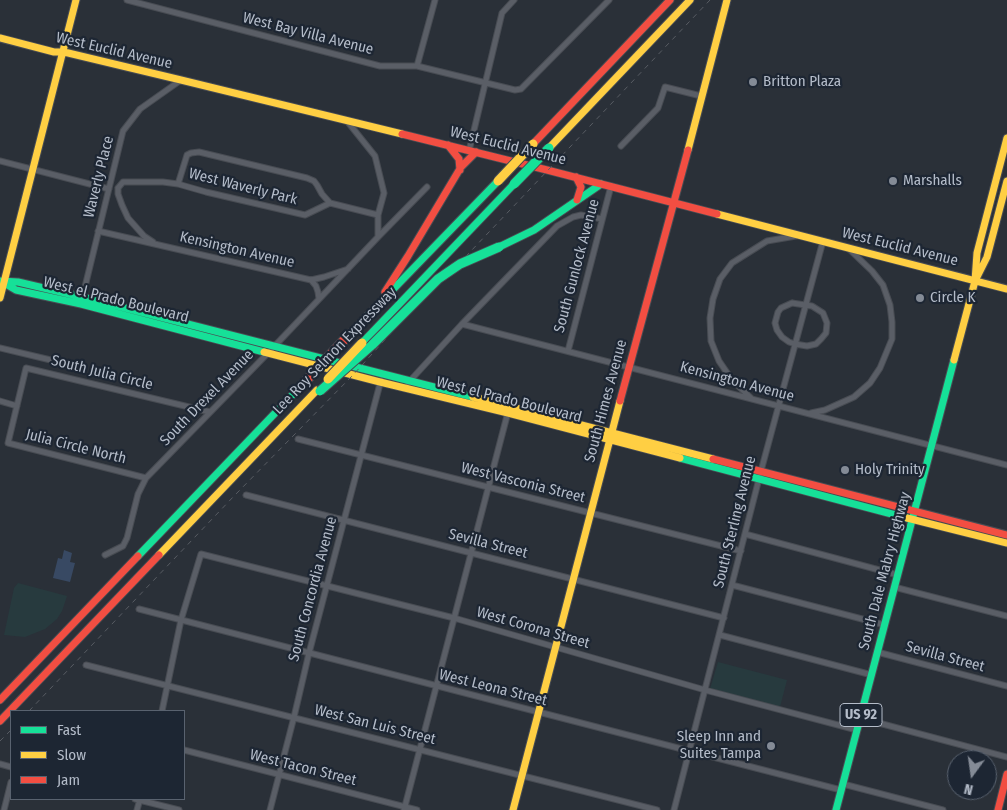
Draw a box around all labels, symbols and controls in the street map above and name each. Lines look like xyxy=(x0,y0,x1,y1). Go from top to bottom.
street label: West Bay Villa Avenue xyxy=(241,9,375,59)
street label: West Euclid Avenue xyxy=(54,29,174,73)
place label: Britton Plaza xyxy=(763,73,841,91)
marker: Britton Plaza xyxy=(747,76,759,88)
street label: West Euclid Avenue xyxy=(448,123,568,169)
street label: Waverly Place xyxy=(80,134,118,220)
street label: West Waverly Park xyxy=(187,165,299,209)
place label: Marshalls xyxy=(903,172,962,190)
marker: Marshalls xyxy=(887,175,899,187)
street label: South Gunlock Avenue xyxy=(550,197,604,335)
street label: West Euclid Avenue xyxy=(840,224,960,270)
street label: Kensington Avenue xyxy=(178,228,296,272)
street label: West el Prado Boulevard xyxy=(41,273,191,327)
street label: Lee Roy Selmon Expressway xyxy=(269,284,401,418)
place label: Circle K xyxy=(930,289,975,307)
marker: Circle K xyxy=(914,292,926,304)
street label: South Himes Avenue xyxy=(581,338,631,464)
street label: South Drexel Avenue xyxy=(157,346,257,450)
street label: South Julia Circle xyxy=(49,352,155,394)
street label: Kensington Avenue xyxy=(678,358,796,406)
street label: West el Prado Boulevard xyxy=(434,373,584,427)
street label: Julia Circle North xyxy=(24,426,128,468)
street label: South Sterling Avenue xyxy=(710,454,760,590)
street label: West Vasconia Street xyxy=(459,459,587,507)
place label: Holy Trinity xyxy=(855,461,925,479)
marker: Holy Trinity xyxy=(839,464,851,476)
street label: South Dale Mabry Highway xyxy=(855,490,915,652)
street label: South Concordia Avenue xyxy=(285,515,341,663)
street label: Sevilla Street xyxy=(447,525,529,563)
street label: West Corona Street xyxy=(474,603,592,653)
street label: Sevilla Street xyxy=(904,638,986,676)
street label: West Leona Street xyxy=(437,666,549,710)
street label: West San Luis Street xyxy=(312,701,438,749)
road number: US 92 xyxy=(840,704,882,726)
legend xyxy=(10,710,185,800)
text: Fast xyxy=(57,721,81,739)
place label: Sleep Inn and Suites Tampa xyxy=(677,728,761,763)
marker: Sleep Inn and Suites Tampa xyxy=(765,740,777,752)
text: Slow xyxy=(57,746,86,764)
street label: West Tacon Street xyxy=(248,746,358,790)
north arrow xyxy=(947,750,997,800)
text: Jam xyxy=(57,771,80,789)
text: N xyxy=(962,780,975,798)

